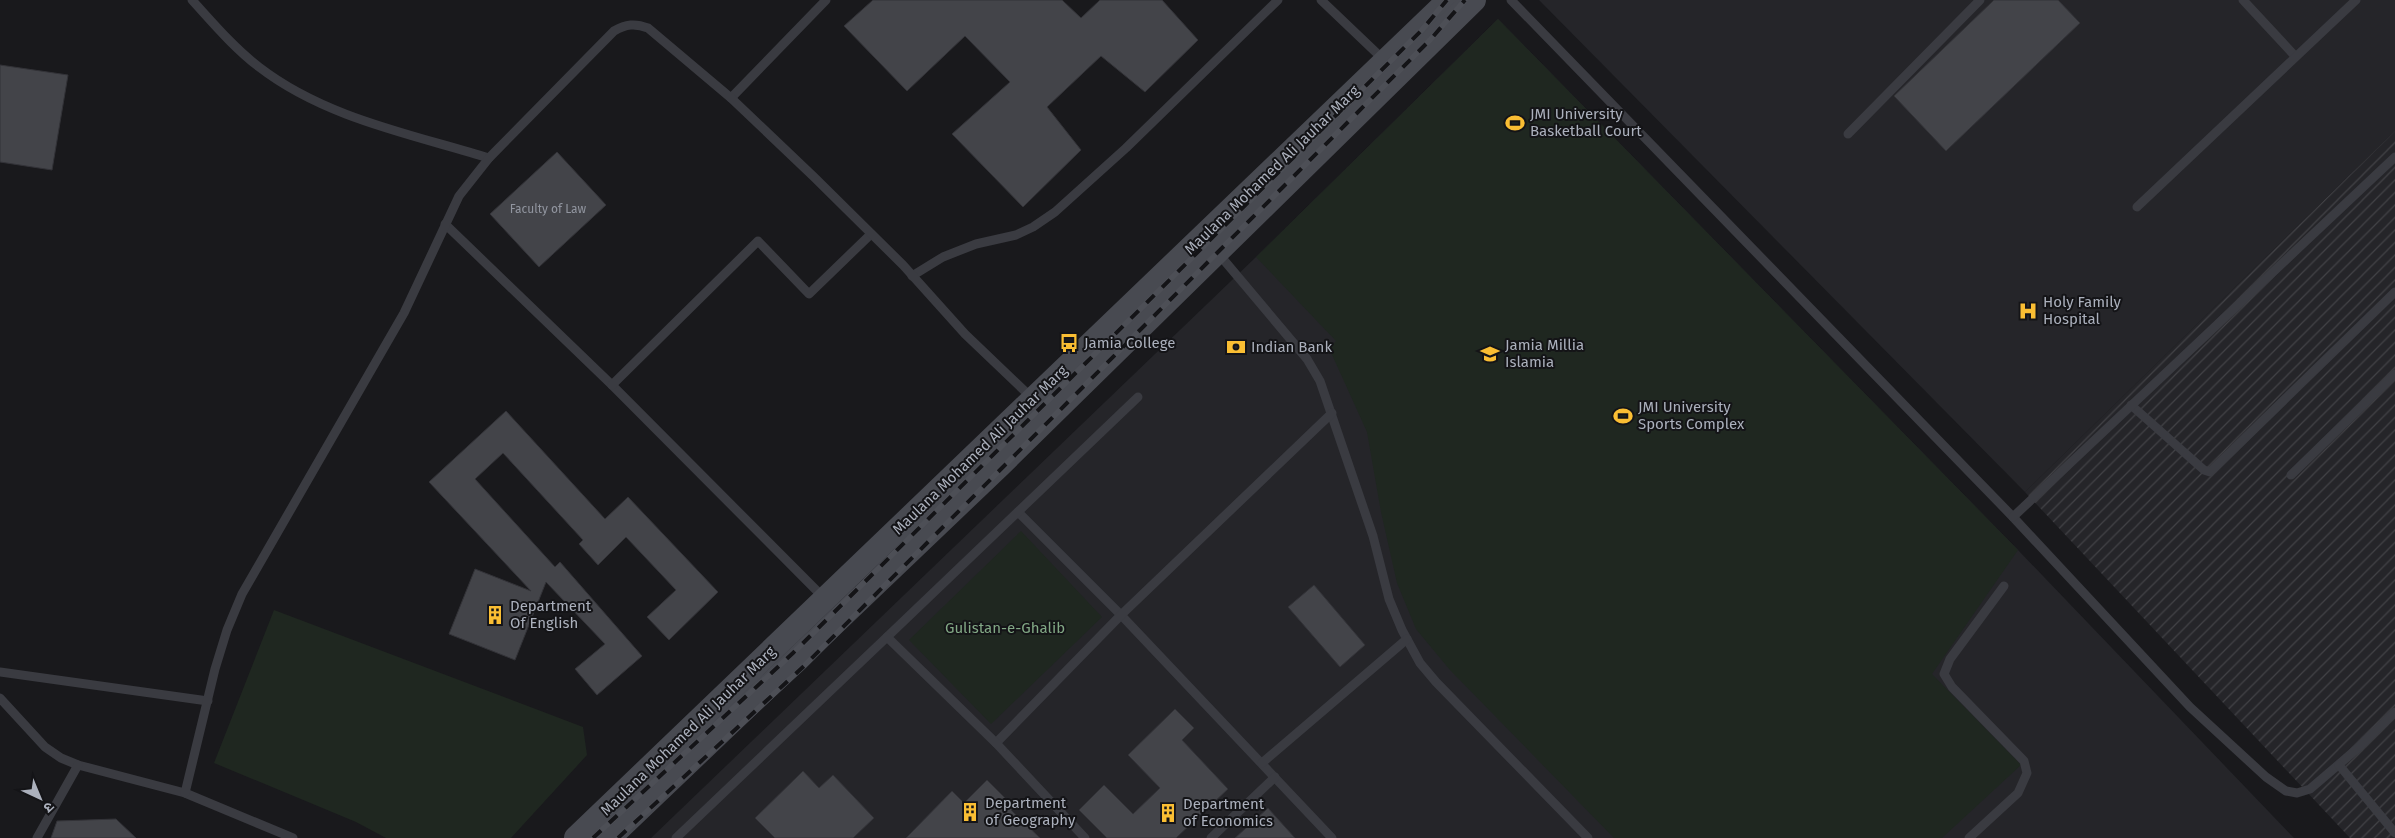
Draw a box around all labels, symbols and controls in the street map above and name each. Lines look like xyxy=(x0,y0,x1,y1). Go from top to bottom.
street label: Maulana Mohamed Ali Jauhar Marg xyxy=(1181,81,1363,258)
place label: JMI University Basketball Court xyxy=(1530,105,1642,140)
sports icon: JMI University Basketball Court xyxy=(1504,112,1526,134)
house number: Faculty of Law xyxy=(510,202,587,216)
place label: Holy Family Hospital xyxy=(2043,293,2122,328)
hospital icon: Holy Family Hospital xyxy=(2017,300,2039,322)
bus stop icon: Jamia College xyxy=(1058,332,1080,354)
place label: Jamia College xyxy=(1084,334,1175,352)
bank icon: Indian Bank xyxy=(1225,336,1247,358)
place label: Jamia Millia Islamia xyxy=(1505,336,1584,371)
place label: Indian Bank xyxy=(1251,338,1332,356)
school or university icon: Jamia Millia Islamia xyxy=(1479,343,1501,365)
street label: Maulana Mohamed Ali Jauhar Marg xyxy=(889,361,1071,538)
place label: JMI University Sports Complex xyxy=(1638,398,1745,433)
sports icon: JMI University Sports Complex xyxy=(1612,405,1634,427)
place label: Department Of English xyxy=(510,597,592,632)
building icon: Department Of English xyxy=(484,604,506,626)
park label: Gulistan-e-Ghalib xyxy=(945,619,1065,637)
street label: Maulana Mohamed Ali Jauhar Marg xyxy=(597,642,779,819)
north arrow xyxy=(15,773,65,823)
place label: Department of Geography xyxy=(985,794,1076,829)
place label: Department of Economics xyxy=(1183,795,1273,830)
text: उ xyxy=(39,798,58,817)
building icon: Department of Geography xyxy=(959,801,981,823)
building icon: Department of Economics xyxy=(1157,802,1179,824)

